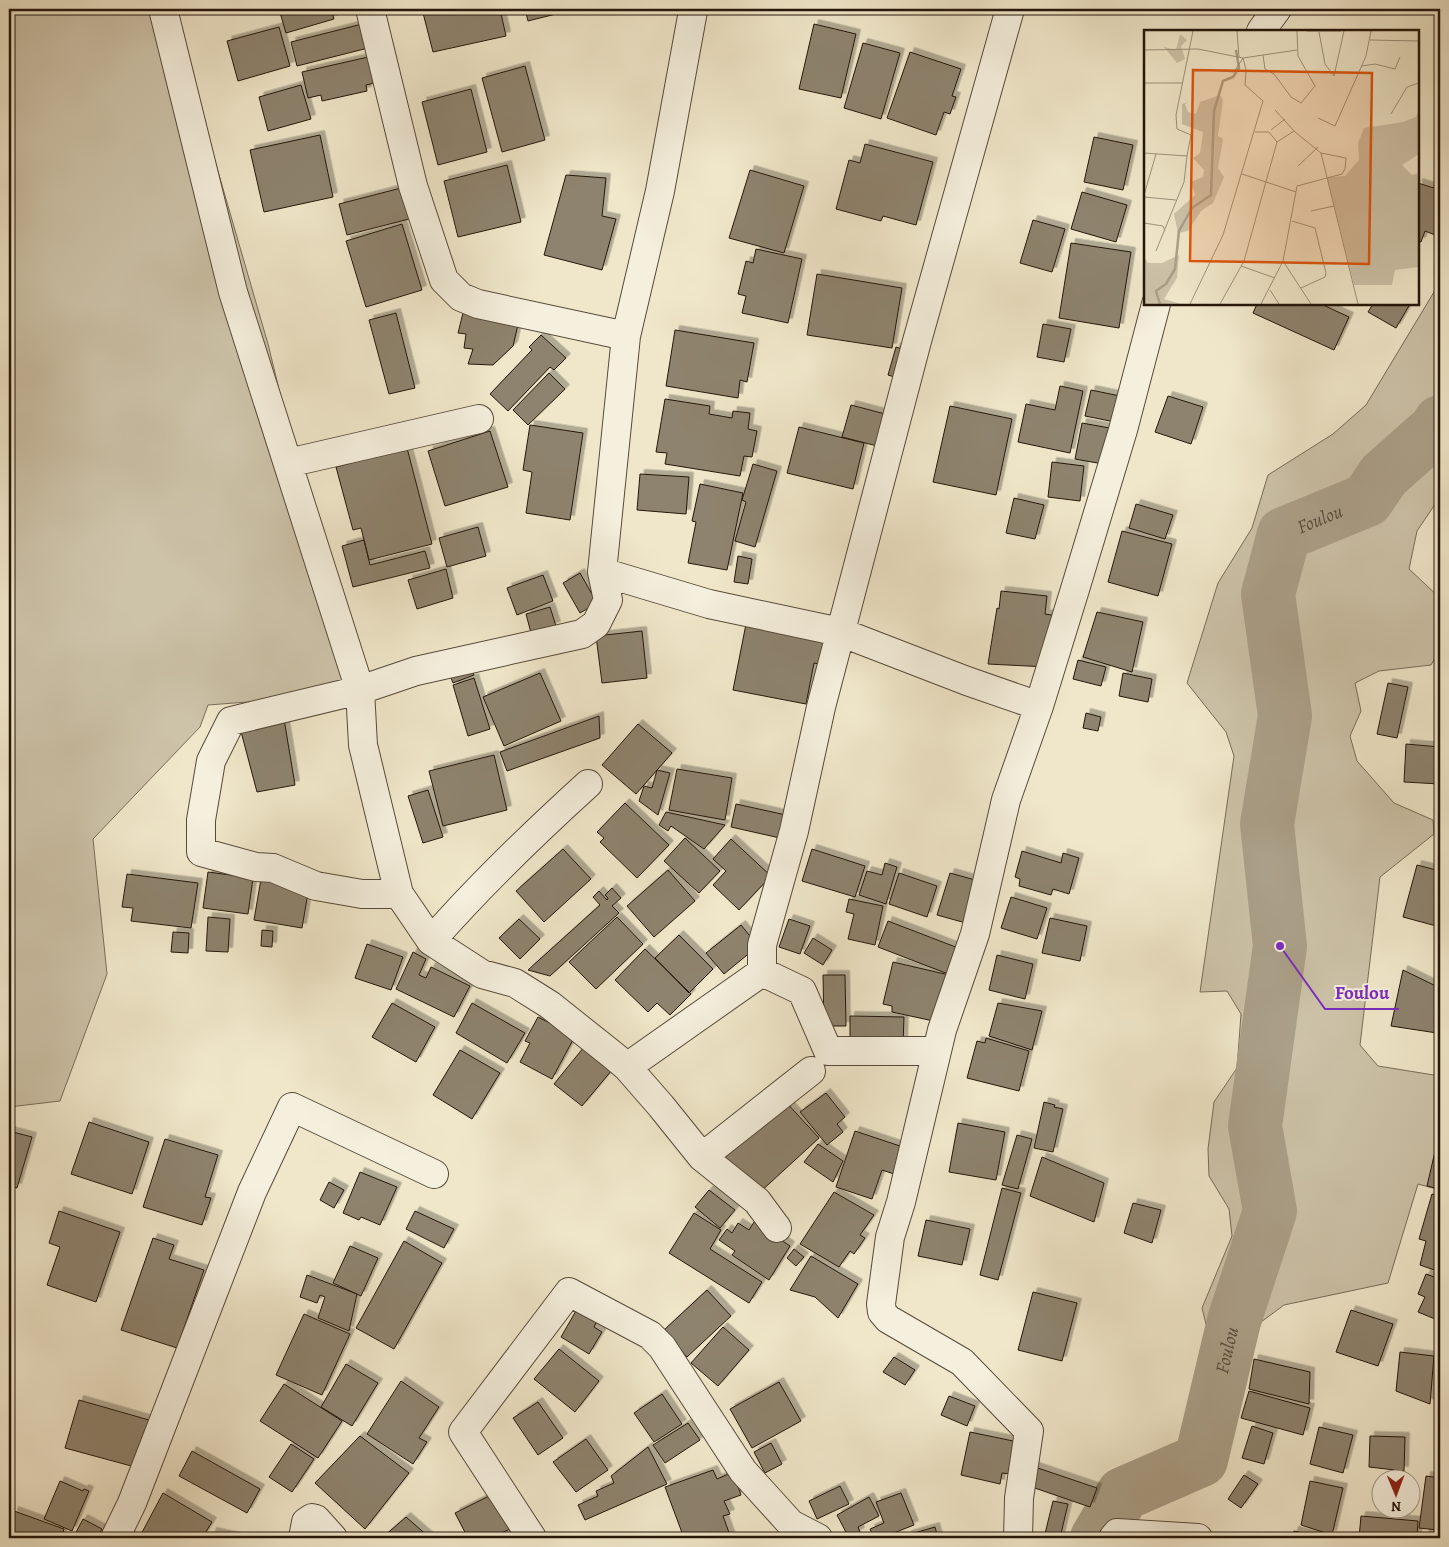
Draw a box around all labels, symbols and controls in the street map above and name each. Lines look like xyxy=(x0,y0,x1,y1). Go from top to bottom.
inset map xyxy=(1144,30,1419,305)
water label: Foulou xyxy=(1293,498,1347,540)
callout: Foulou xyxy=(1325,975,1399,1009)
text: Foulou xyxy=(1335,980,1390,1006)
water label: Foulou xyxy=(1209,1324,1245,1376)
north arrow xyxy=(1372,1470,1422,1520)
text: N xyxy=(1391,1497,1401,1516)

